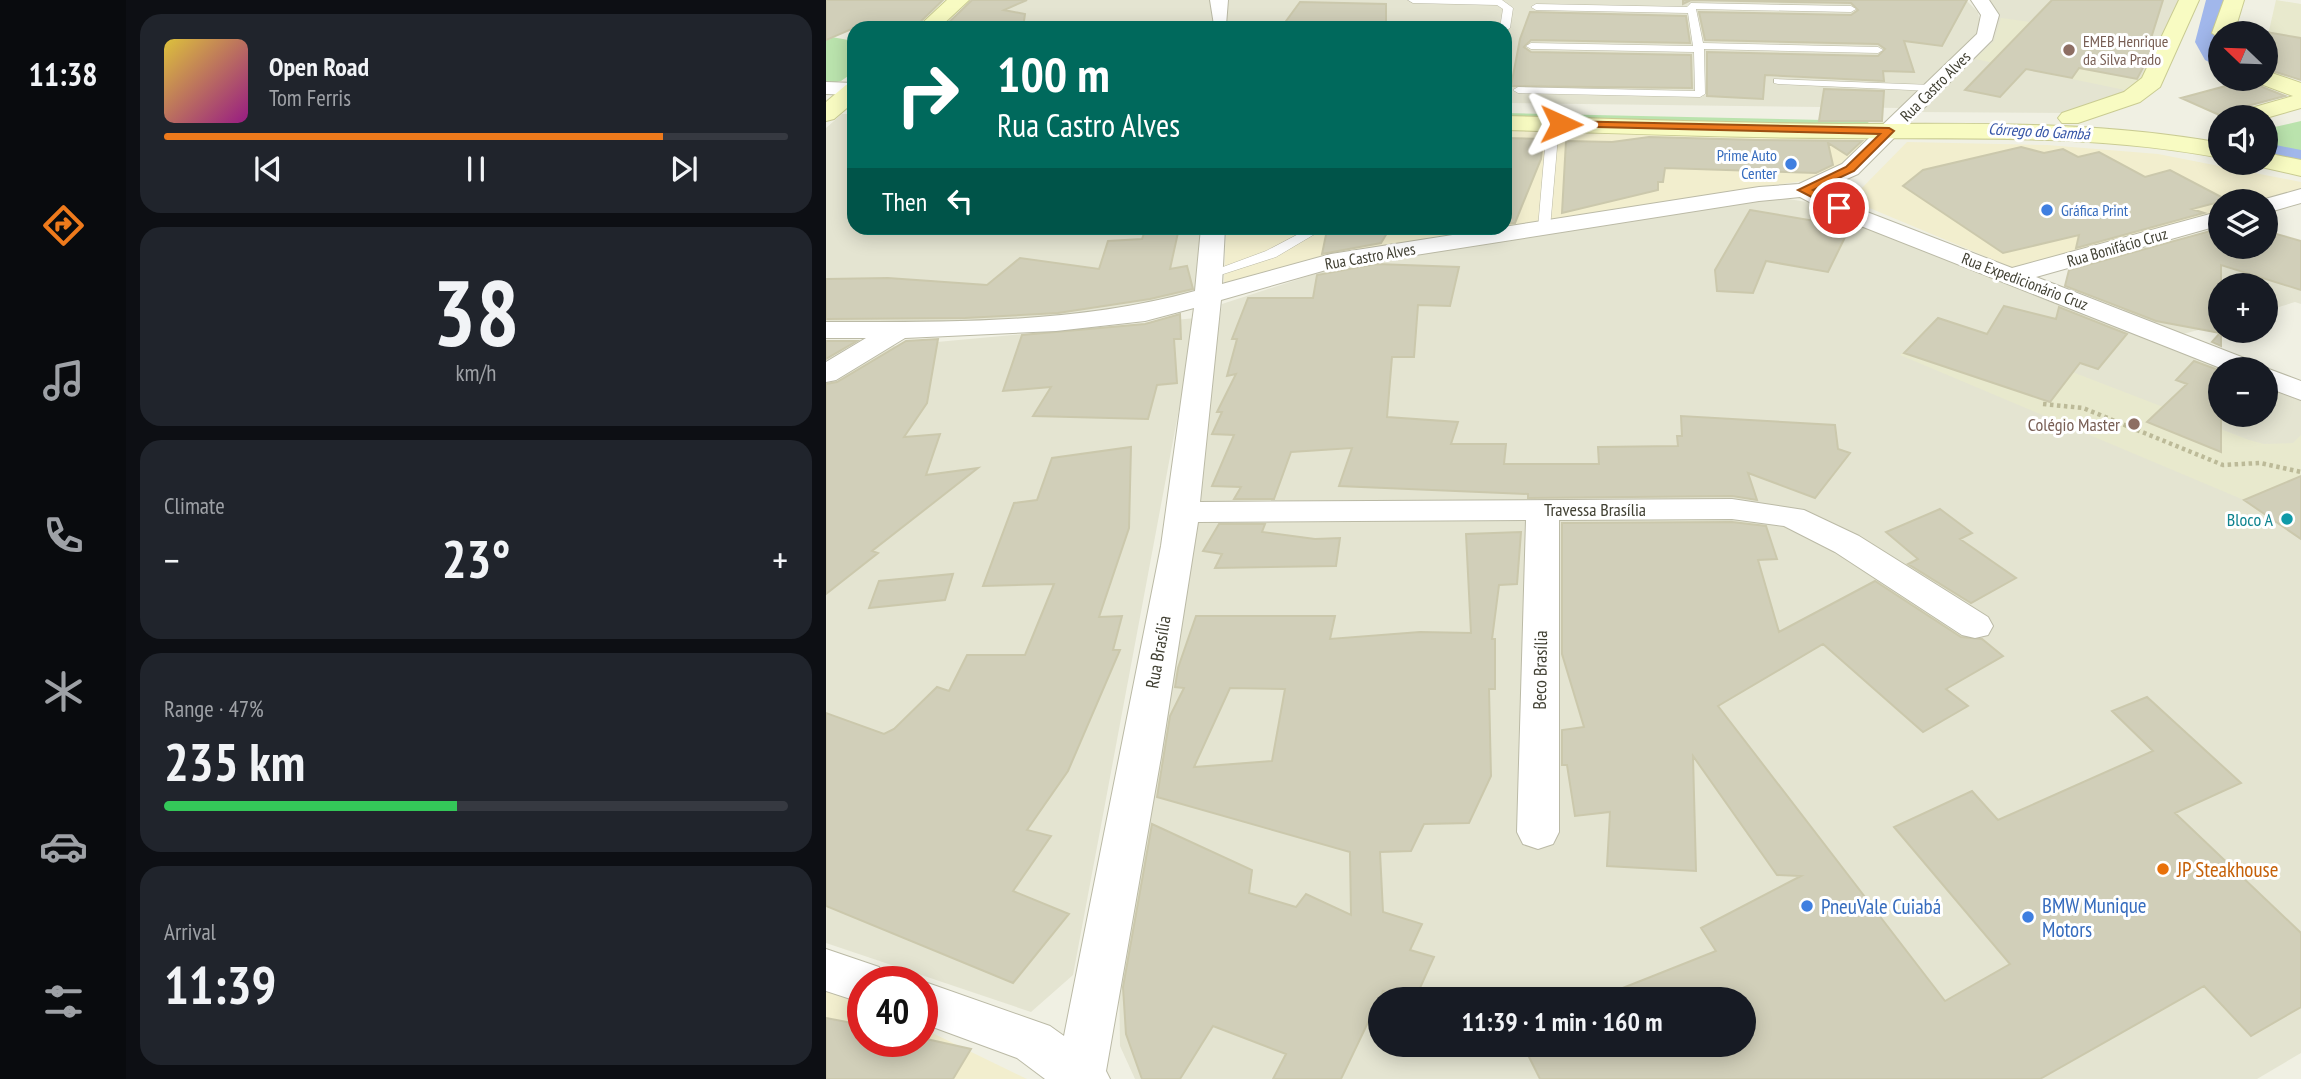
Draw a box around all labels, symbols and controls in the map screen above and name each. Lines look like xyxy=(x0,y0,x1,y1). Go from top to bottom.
north arrow xyxy=(2208,21,2278,91)
map controls xyxy=(2208,21,2278,427)
place label: EMEB Henrique da Silva Prado xyxy=(2083,31,2168,69)
text: 100 m xyxy=(997,42,1110,106)
marker: EMEB Henrique da Silva Prado xyxy=(2061,42,2077,58)
street label: Rua Castro Alves xyxy=(1896,47,1974,125)
icon: right xyxy=(882,49,973,140)
text: Open Road xyxy=(269,50,369,83)
text: 11:38 xyxy=(28,53,98,95)
text: Tom Ferris xyxy=(269,83,351,112)
position arrow xyxy=(1524,87,1598,161)
text: Rua Castro Alves xyxy=(997,104,1180,146)
button: sound xyxy=(2208,105,2278,175)
water label: Córrego do Gambá xyxy=(1988,118,2092,144)
place label: Prime Auto Center xyxy=(1717,145,1778,183)
icon: previous xyxy=(249,150,287,188)
icon: pause xyxy=(457,150,495,188)
icon: next xyxy=(665,150,703,188)
marker: Prime Auto Center xyxy=(1783,156,1799,172)
pin xyxy=(1809,178,1869,238)
icon: left xyxy=(941,182,979,220)
text: Then xyxy=(882,185,927,218)
icon: arrive xyxy=(1820,189,1858,227)
button: layers xyxy=(2208,189,2278,259)
place label: Gráfica Print xyxy=(2061,200,2129,220)
icon: directions xyxy=(39,201,88,250)
marker: Gráfica Print xyxy=(2039,202,2055,218)
street label: Rua Bonifácio Cruz xyxy=(2064,223,2170,271)
street label: Rua Castro Alves xyxy=(1323,238,1417,274)
street label: Rua Expedicionário Cruz xyxy=(1959,248,2091,314)
text: 38 xyxy=(433,253,520,371)
button: + xyxy=(2208,273,2278,343)
icon: music xyxy=(39,356,88,405)
button: − xyxy=(2208,357,2278,427)
text: km/h xyxy=(456,358,496,387)
place label: Colégio Master xyxy=(2028,413,2120,436)
marker: Colégio Master xyxy=(2126,416,2142,432)
text: Climate xyxy=(164,491,225,520)
street label: Travessa Brasília xyxy=(1544,498,1646,521)
place label: Bloco A xyxy=(2227,508,2273,531)
icon: phone xyxy=(39,511,88,560)
marker: Bloco A xyxy=(2279,511,2295,527)
text: 23° xyxy=(442,525,510,592)
text: − xyxy=(164,535,180,584)
text: + xyxy=(772,535,788,584)
street label: Rua Brasília xyxy=(1140,614,1176,690)
street label: Beco Brasília xyxy=(1528,630,1552,710)
icon: climate xyxy=(39,667,88,716)
text: Range · 47% xyxy=(164,694,264,723)
text: 235 km xyxy=(164,728,305,795)
icon: car xyxy=(39,822,88,871)
place label: JP Steakhouse xyxy=(2176,856,2278,883)
marker: JP Steakhouse xyxy=(2155,861,2171,877)
place label: BMW Munique Motors xyxy=(2042,892,2147,943)
place label: PneuVale Cuiabá xyxy=(1821,893,1941,920)
marker: PneuVale Cuiabá xyxy=(1799,898,1815,914)
marker: BMW Munique Motors xyxy=(2020,909,2036,925)
text: Arrival xyxy=(164,917,216,946)
text: 11:39 xyxy=(164,951,276,1018)
speed limit sign: 40 xyxy=(847,966,938,1057)
icon: filters xyxy=(39,977,88,1026)
text: 11:39 · 1 min · 160 m xyxy=(1462,1005,1662,1038)

